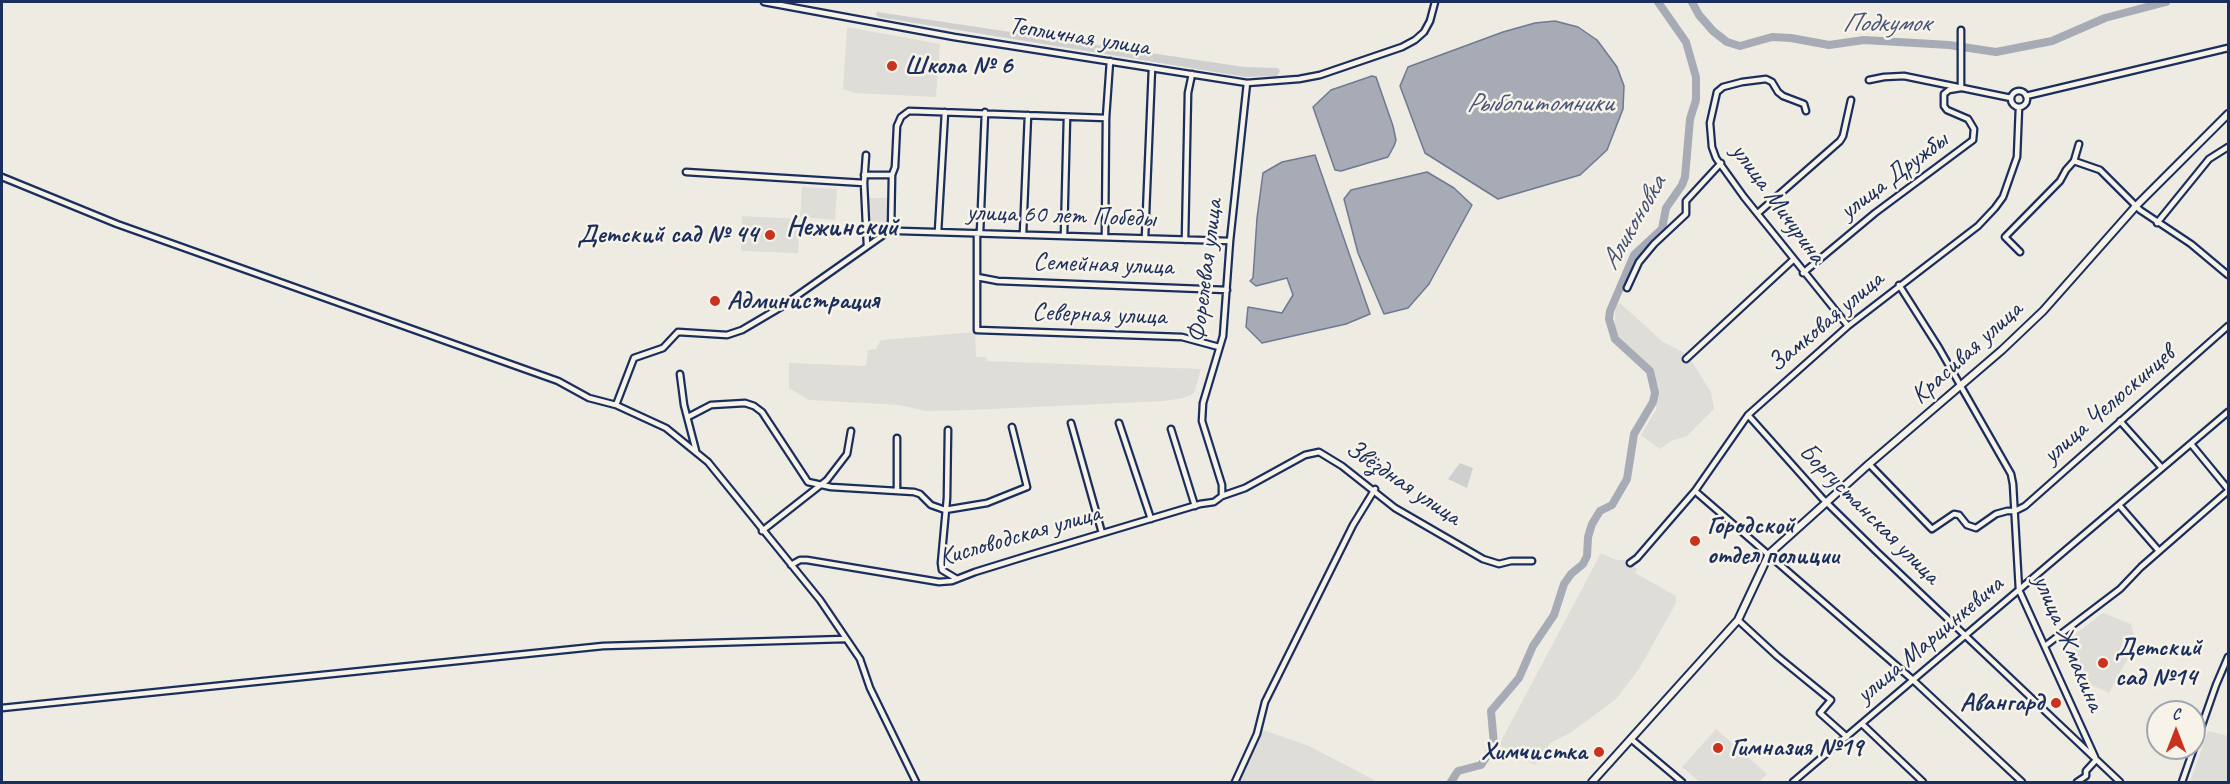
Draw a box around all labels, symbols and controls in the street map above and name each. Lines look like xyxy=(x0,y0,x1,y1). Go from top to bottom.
water label: Подкумок xyxy=(1842,8,1930,40)
street label: Тепличная улица xyxy=(1006,10,1152,64)
place label: Школа № 6 xyxy=(904,50,1012,82)
marker: Школа № 6 xyxy=(885,59,899,73)
water label: Рыбопитомники xyxy=(1466,88,1614,120)
street label: улица Дружбы xyxy=(1834,125,1954,227)
street label: улица Мичурина xyxy=(1724,137,1832,271)
water label: Аликоновка xyxy=(1594,170,1674,276)
street label: улица 60 лет Победы xyxy=(966,197,1156,235)
street label: Форелевая улица xyxy=(1182,198,1230,344)
district label: Нежинский xyxy=(786,211,898,245)
place label: Детский сад № 44 xyxy=(577,219,758,251)
marker: Детский сад № 44 xyxy=(763,228,777,242)
street label: Семейная улица xyxy=(1032,247,1174,283)
street label: Замковая улица xyxy=(1762,264,1890,380)
place label: Администрация xyxy=(727,285,879,317)
marker: Администрация xyxy=(708,294,722,308)
street label: Красивая улица xyxy=(1905,295,2029,411)
street label: Северная улица xyxy=(1031,297,1167,333)
street label: улица Челюскинцев xyxy=(2036,339,2182,471)
street label: Звёздная улица xyxy=(1339,433,1467,533)
street label: Боргустанская улица xyxy=(1792,437,1946,591)
street label: Кисловодская улица xyxy=(935,498,1105,574)
place label: Городской отдел полиции xyxy=(1707,510,1839,572)
marker: Городской отдел полиции xyxy=(1688,534,1702,548)
street label: улица Марцинкевича xyxy=(1850,569,2010,711)
street label: улица Жмакина xyxy=(2025,570,2111,716)
place label: Детский сад №14 xyxy=(2115,632,2202,694)
marker: Детский сад №14 xyxy=(2096,656,2110,670)
place label: Авангард xyxy=(1960,687,2044,719)
marker: Авангард xyxy=(2049,696,2063,710)
north arrow xyxy=(2146,700,2206,760)
text: С xyxy=(2172,704,2180,724)
place label: Гимназия №19 xyxy=(1730,732,1863,764)
place label: Химчистка xyxy=(1481,736,1587,768)
marker: Гимназия №19 xyxy=(1711,741,1725,755)
marker: Химчистка xyxy=(1592,745,1606,759)

